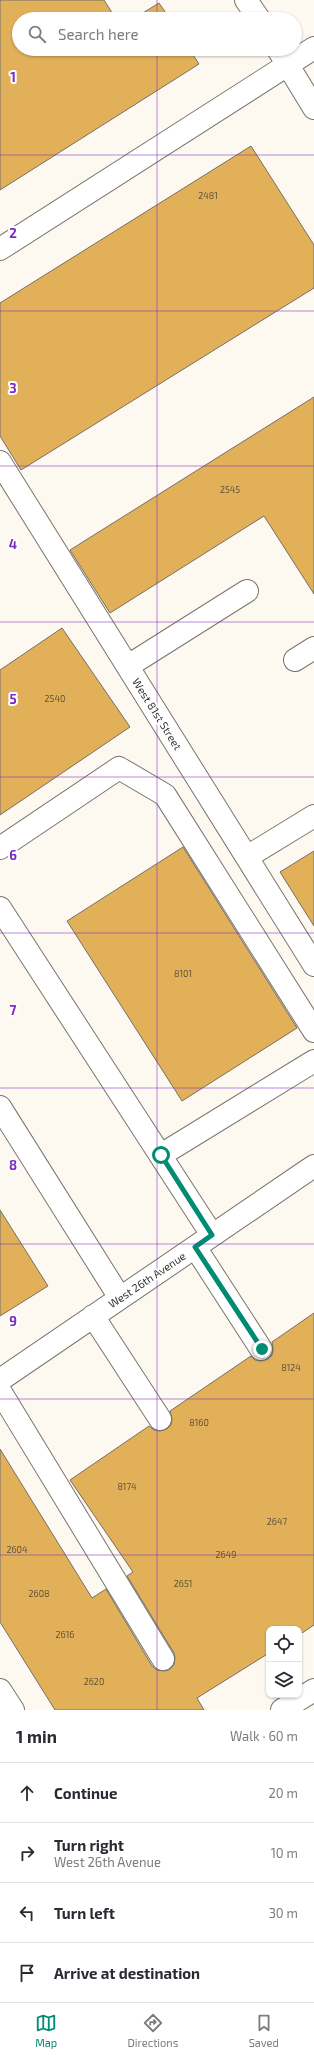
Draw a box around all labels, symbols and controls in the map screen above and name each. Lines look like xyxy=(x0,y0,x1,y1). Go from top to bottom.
search box xyxy=(12,12,302,56)
icon: search xyxy=(26,23,48,45)
text: Search here xyxy=(58,25,139,43)
text: 1 xyxy=(10,69,16,85)
house number: 2481 xyxy=(198,190,218,201)
text: 2 xyxy=(9,225,17,241)
text: 3 xyxy=(9,380,17,396)
house number: 2545 xyxy=(220,484,240,495)
text: 4 xyxy=(9,536,17,552)
street label: West 81st Street xyxy=(130,675,185,752)
text: 5 xyxy=(9,691,17,707)
house number: 2540 xyxy=(45,693,65,704)
text: 6 xyxy=(9,847,17,863)
house number: 8101 xyxy=(174,968,192,979)
text: 7 xyxy=(10,1002,17,1018)
route start xyxy=(152,1146,170,1164)
text: 8 xyxy=(9,1157,17,1173)
street label: West 26th Avenue xyxy=(106,1249,188,1310)
text: 9 xyxy=(9,1313,17,1329)
route end xyxy=(253,1340,271,1358)
house number: 8124 xyxy=(281,1362,301,1373)
house number: 8160 xyxy=(189,1417,209,1428)
house number: 8174 xyxy=(117,1481,137,1492)
house number: 2647 xyxy=(267,1516,288,1527)
house number: 2604 xyxy=(6,1544,28,1555)
house number: 2649 xyxy=(216,1549,236,1560)
house number: 2651 xyxy=(174,1578,192,1589)
house number: 2608 xyxy=(28,1588,50,1599)
map controls xyxy=(266,1626,302,1698)
button: locate xyxy=(266,1626,302,1662)
house number: 2616 xyxy=(56,1629,74,1640)
button: layers xyxy=(266,1662,302,1698)
house number: 2620 xyxy=(84,1676,104,1687)
text: 1 min xyxy=(16,1726,57,1746)
text: Walk · 60 m xyxy=(230,1728,298,1744)
icon: ahead xyxy=(16,1782,38,1804)
text: Continue xyxy=(54,1784,117,1802)
text: 20 m xyxy=(269,1785,298,1801)
text: Turn right xyxy=(54,1836,124,1854)
icon: right xyxy=(16,1842,38,1864)
text: 10 m xyxy=(271,1845,298,1861)
text: West 26th Avenue xyxy=(54,1854,161,1870)
icon: left xyxy=(16,1902,38,1924)
text: Turn left xyxy=(54,1904,115,1922)
text: 30 m xyxy=(269,1905,298,1921)
icon: arrive xyxy=(16,1962,38,1984)
text: Arrive at destination xyxy=(54,1964,200,1982)
tab: Map xyxy=(35,2012,57,2049)
tab: Directions xyxy=(128,2012,178,2049)
tab: Saved xyxy=(249,2012,279,2049)

